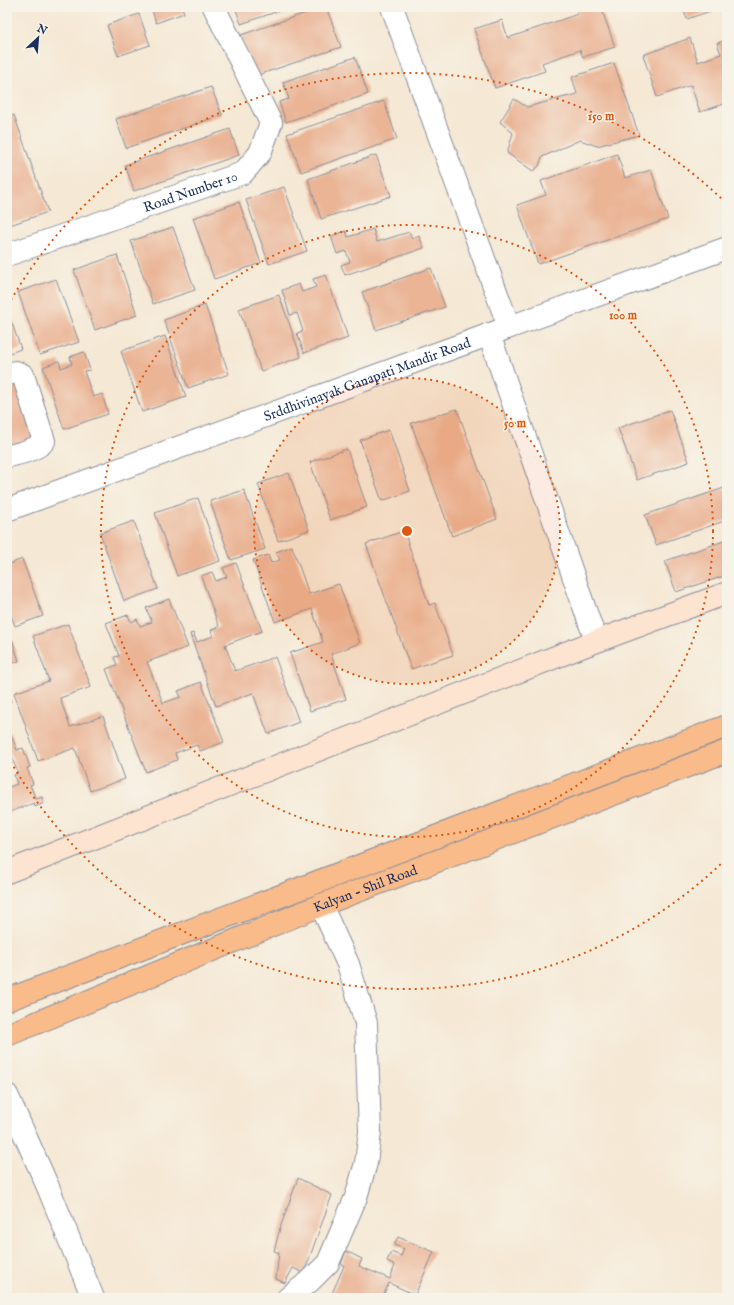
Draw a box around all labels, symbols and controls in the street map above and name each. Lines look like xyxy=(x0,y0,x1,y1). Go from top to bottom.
north arrow xyxy=(18,18,58,58)
text: N xyxy=(34,21,50,38)
text: 150 m xyxy=(588,109,615,124)
street label: Road Number 10 xyxy=(141,168,240,217)
text: 100 m xyxy=(609,308,638,323)
street label: Srddhivinayak Ganapati Mandir Road xyxy=(261,334,474,426)
text: 50 m xyxy=(504,416,527,431)
centre of rings xyxy=(400,524,414,538)
street label: Kalyan - Shil Road xyxy=(311,861,420,917)

